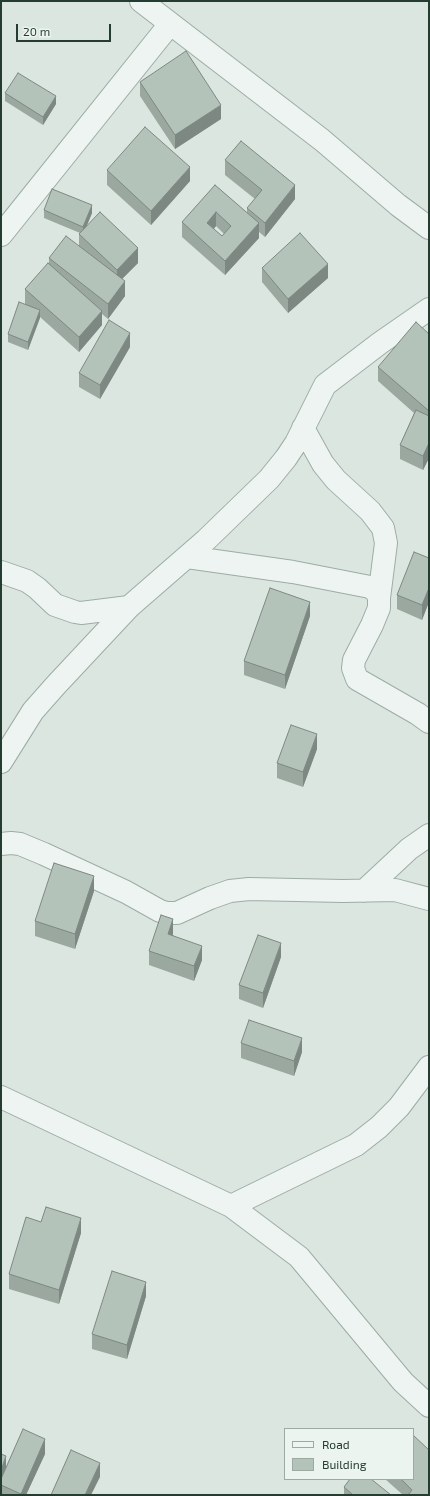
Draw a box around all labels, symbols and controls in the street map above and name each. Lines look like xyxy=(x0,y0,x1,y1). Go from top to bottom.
scale bar xyxy=(18,16,113,42)
text: 20 m xyxy=(23,24,50,38)
legend xyxy=(284,1428,414,1480)
text: Road xyxy=(322,1437,350,1451)
text: Building xyxy=(322,1457,366,1471)

